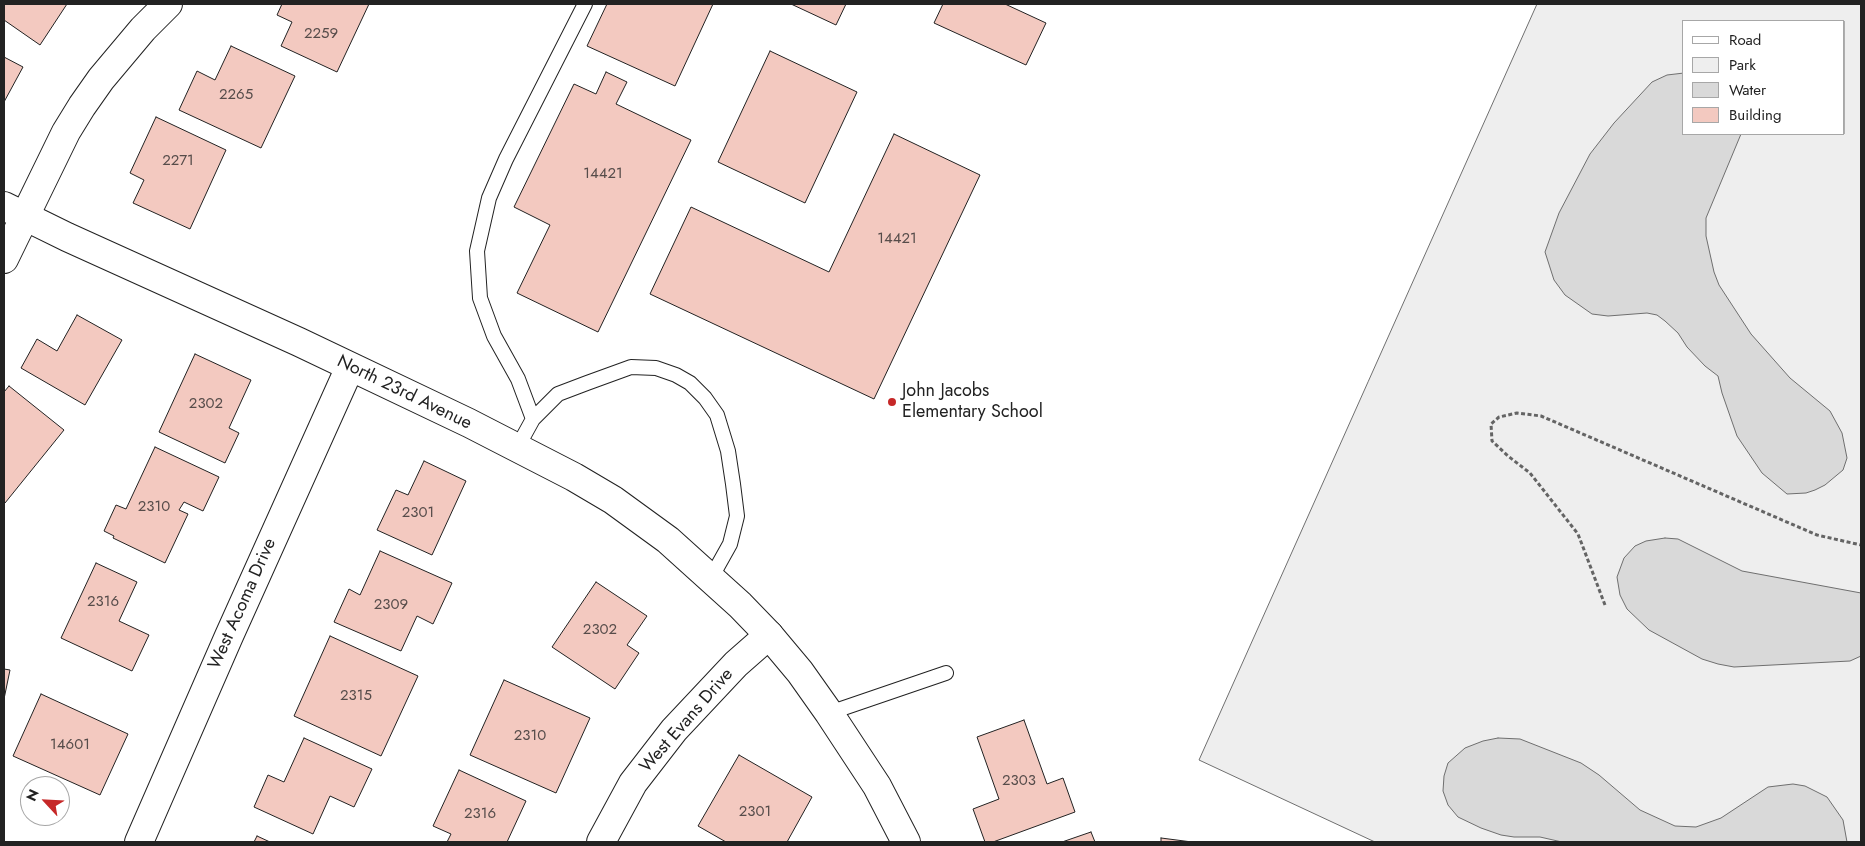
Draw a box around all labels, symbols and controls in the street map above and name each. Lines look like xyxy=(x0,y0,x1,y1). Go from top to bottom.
legend xyxy=(1682,20,1845,135)
house number: 2259 xyxy=(304,25,338,43)
text: Road xyxy=(1729,29,1761,51)
text: Park xyxy=(1729,54,1756,76)
text: Water xyxy=(1729,79,1766,101)
house number: 2265 xyxy=(219,86,253,104)
text: Building xyxy=(1729,104,1781,126)
house number: 2271 xyxy=(162,152,194,170)
house number: 14421 xyxy=(583,165,623,183)
house number: 14421 xyxy=(877,230,917,248)
street label: North 23rd Avenue xyxy=(333,351,475,435)
place label: John Jacobs Elementary School xyxy=(902,381,1043,424)
house number: 2302 xyxy=(189,395,223,413)
marker: John Jacobs Elementary School xyxy=(886,396,898,408)
house number: 2310 xyxy=(138,498,170,516)
house number: 2301 xyxy=(402,504,434,522)
street label: West Acoma Drive xyxy=(204,535,282,673)
house number: 2316 xyxy=(87,593,119,611)
house number: 2309 xyxy=(374,596,408,614)
house number: 2302 xyxy=(583,621,617,639)
street label: West Evans Drive xyxy=(636,664,738,778)
house number: 2315 xyxy=(340,687,372,705)
house number: 2310 xyxy=(514,727,546,745)
house number: 14601 xyxy=(50,736,90,754)
house number: 2303 xyxy=(1002,772,1036,790)
north arrow xyxy=(20,776,70,826)
text: N xyxy=(21,786,44,804)
house number: 2301 xyxy=(739,803,771,821)
house number: 2316 xyxy=(464,805,496,823)

